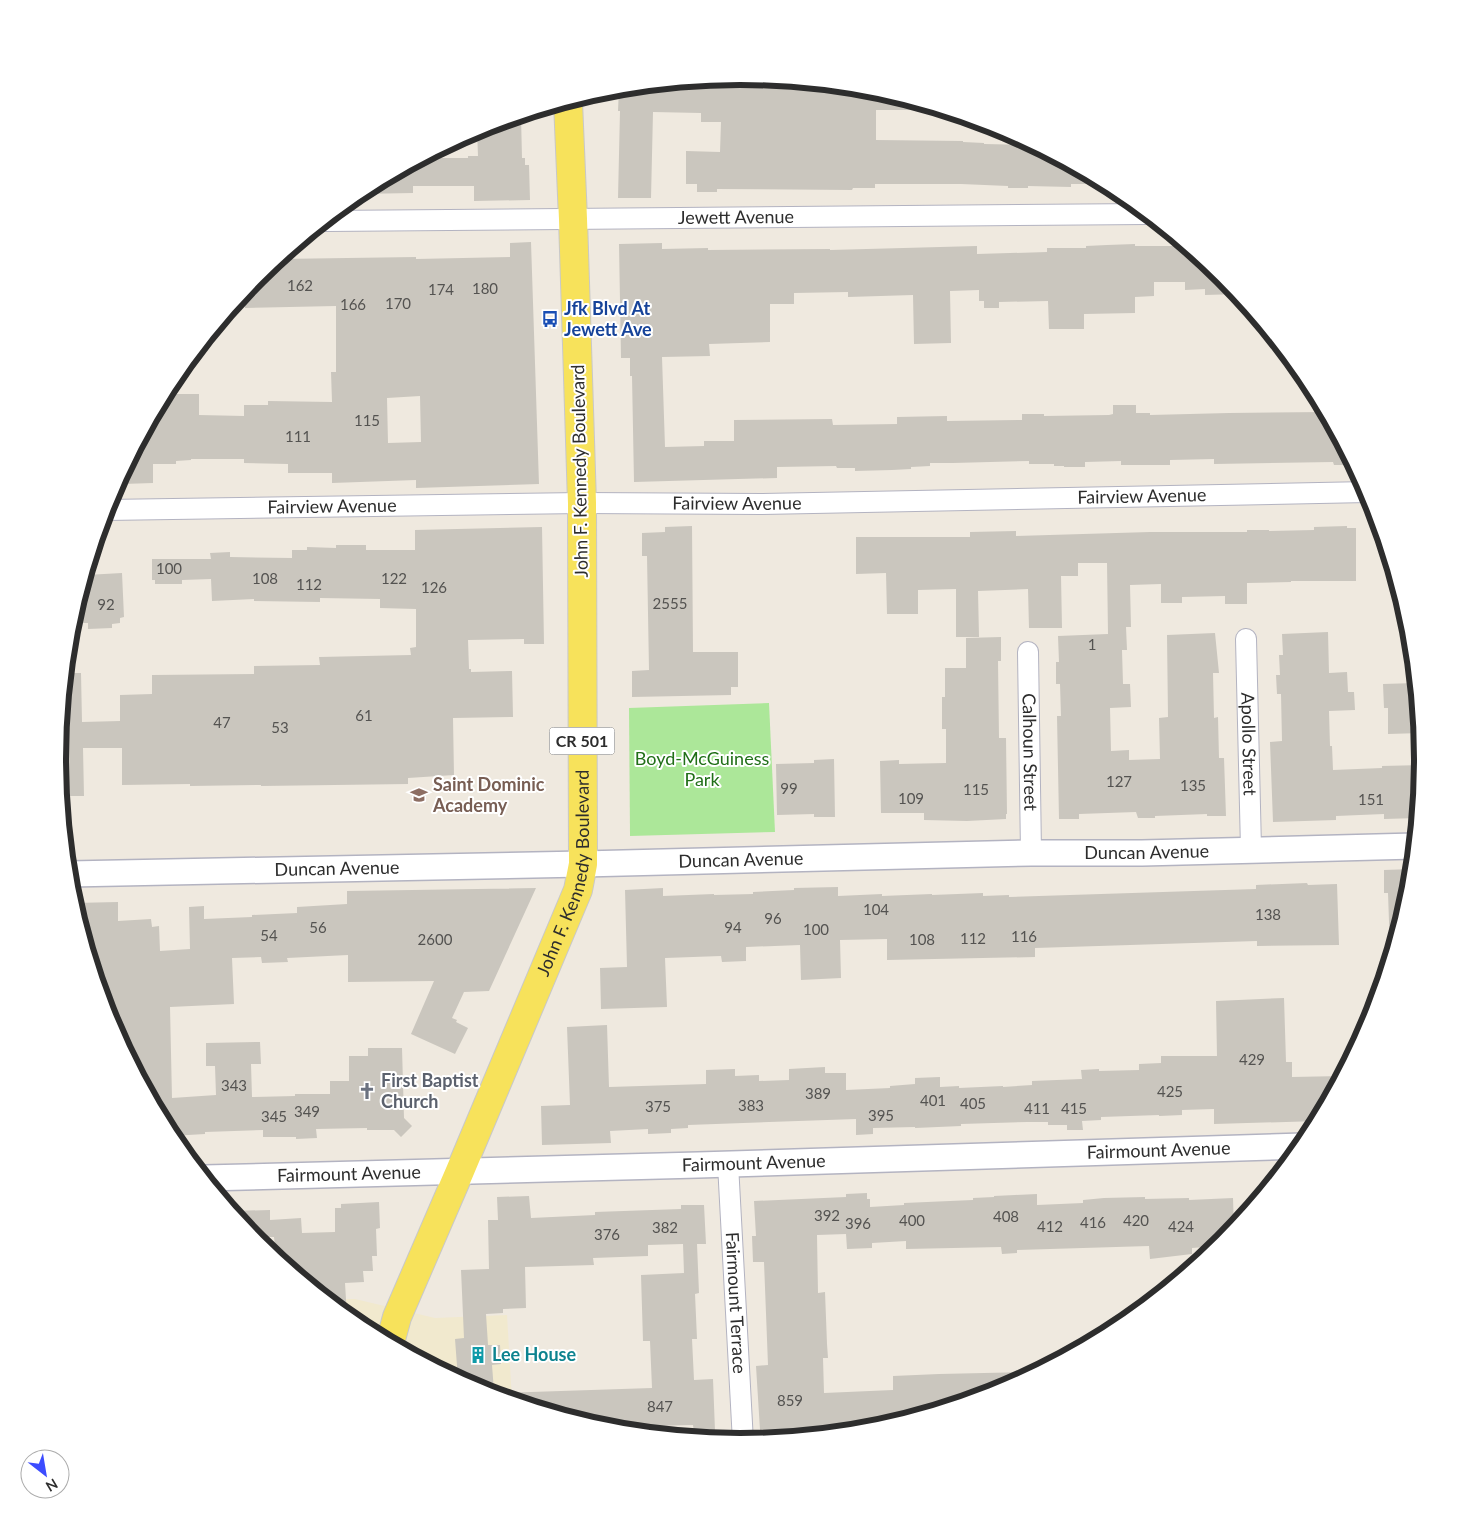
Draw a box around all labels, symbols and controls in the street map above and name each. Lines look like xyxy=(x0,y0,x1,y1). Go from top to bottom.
street label: Jewett Avenue xyxy=(678,205,794,228)
house number: 162 xyxy=(287,276,313,294)
house number: 180 xyxy=(472,279,498,297)
house number: 174 xyxy=(428,280,454,298)
house number: 170 xyxy=(385,294,411,312)
house number: 166 xyxy=(340,295,366,313)
place label: Jfk Blvd At Jewett Ave xyxy=(564,297,652,340)
bus stop icon: Jfk Blvd At Jewett Ave xyxy=(540,309,560,329)
street label: John F. Kennedy Boulevard xyxy=(566,364,592,578)
house number: 115 xyxy=(354,411,380,429)
house number: 111 xyxy=(285,427,311,445)
street label: Fairview Avenue xyxy=(1077,483,1207,508)
street label: Fairview Avenue xyxy=(672,491,802,514)
street label: Fairview Avenue xyxy=(267,494,397,518)
house number: 100 xyxy=(156,559,182,577)
house number: 108 xyxy=(252,569,278,587)
house number: 122 xyxy=(381,569,407,587)
house number: 112 xyxy=(296,575,322,593)
house number: 126 xyxy=(421,578,447,596)
house number: 2555 xyxy=(653,594,687,612)
house number: 92 xyxy=(97,595,115,613)
house number: 1 xyxy=(1088,635,1096,653)
street label: Apollo Street xyxy=(1237,692,1262,796)
street label: Calhoun Street xyxy=(1019,693,1042,811)
house number: 61 xyxy=(355,706,373,724)
house number: 47 xyxy=(213,713,231,731)
house number: 53 xyxy=(271,718,289,736)
road number: CR 501 xyxy=(550,728,614,754)
park label: Boyd-McGuiness Park xyxy=(635,747,769,790)
street label: John F. Kennedy Boulevard xyxy=(531,770,593,979)
house number: 127 xyxy=(1106,772,1132,790)
place label: Saint Dominic Academy xyxy=(432,773,545,816)
house number: 135 xyxy=(1180,776,1206,794)
house number: 99 xyxy=(780,779,798,797)
house number: 115 xyxy=(963,780,989,798)
school or university icon: Saint Dominic Academy xyxy=(409,785,429,805)
house number: 109 xyxy=(898,789,924,807)
house number: 151 xyxy=(1358,790,1384,808)
street label: Duncan Avenue xyxy=(1084,839,1209,863)
street label: Duncan Avenue xyxy=(678,847,804,872)
street label: Duncan Avenue xyxy=(274,856,400,880)
house number: 104 xyxy=(863,900,889,918)
house number: 138 xyxy=(1255,905,1281,923)
house number: 96 xyxy=(764,909,782,927)
house number: 56 xyxy=(309,918,327,936)
house number: 94 xyxy=(724,918,742,936)
house number: 100 xyxy=(803,920,829,938)
house number: 54 xyxy=(260,926,278,944)
house number: 116 xyxy=(1011,927,1037,945)
house number: 112 xyxy=(960,929,986,947)
house number: 2600 xyxy=(418,930,453,948)
house number: 108 xyxy=(909,930,935,948)
house number: 429 xyxy=(1239,1050,1265,1068)
place label: First Baptist Church xyxy=(381,1069,479,1112)
house number: 343 xyxy=(221,1076,247,1094)
church icon: First Baptist Church xyxy=(357,1081,377,1101)
house number: 425 xyxy=(1157,1082,1183,1100)
house number: 389 xyxy=(805,1084,831,1102)
house number: 401 xyxy=(920,1091,946,1109)
house number: 405 xyxy=(960,1094,986,1112)
house number: 383 xyxy=(738,1096,764,1114)
house number: 375 xyxy=(645,1097,671,1115)
house number: 411 xyxy=(1024,1099,1050,1117)
house number: 415 xyxy=(1061,1099,1087,1117)
house number: 349 xyxy=(294,1102,320,1120)
house number: 395 xyxy=(868,1106,894,1124)
house number: 345 xyxy=(261,1107,287,1125)
street label: Fairmount Avenue xyxy=(1086,1136,1231,1163)
street label: Fairmount Avenue xyxy=(682,1149,826,1175)
street label: Fairmount Avenue xyxy=(277,1160,421,1186)
house number: 392 xyxy=(814,1206,840,1224)
house number: 408 xyxy=(993,1207,1019,1225)
house number: 400 xyxy=(899,1211,925,1229)
house number: 420 xyxy=(1123,1211,1149,1229)
house number: 416 xyxy=(1080,1213,1106,1231)
house number: 396 xyxy=(845,1214,871,1232)
house number: 412 xyxy=(1037,1217,1063,1235)
house number: 424 xyxy=(1168,1217,1194,1235)
house number: 382 xyxy=(652,1218,678,1236)
house number: 376 xyxy=(594,1225,620,1243)
street label: Fairmount Terrace xyxy=(722,1231,751,1374)
place label: Lee House xyxy=(492,1343,576,1365)
building icon: Lee House xyxy=(468,1345,488,1365)
house number: 859 xyxy=(777,1391,803,1409)
house number: 847 xyxy=(647,1397,673,1415)
north arrow xyxy=(20,1449,70,1499)
text: N xyxy=(43,1476,61,1496)

